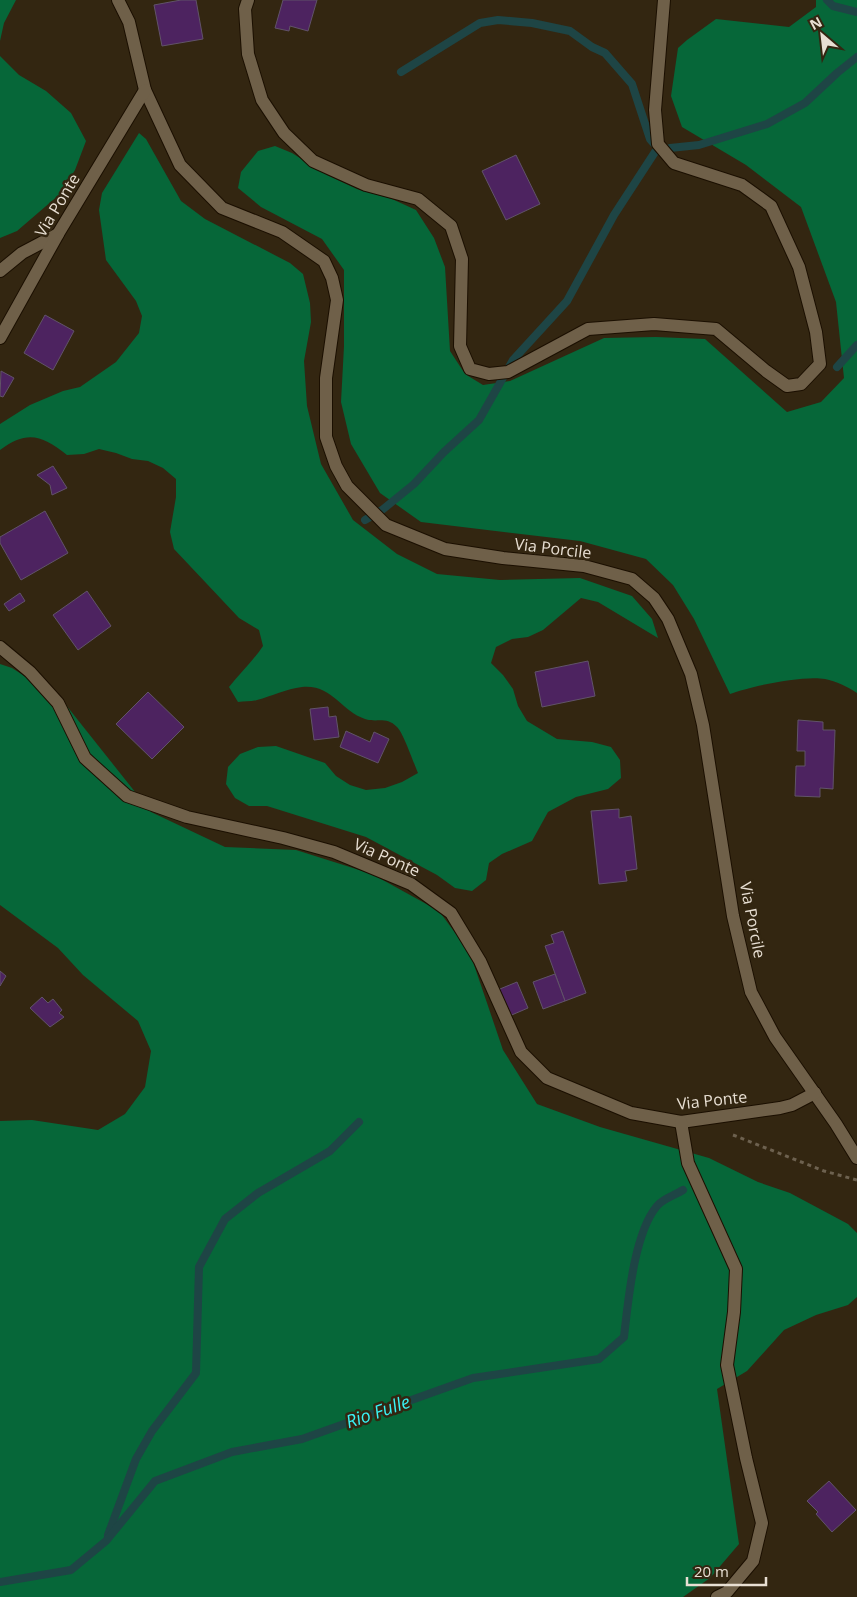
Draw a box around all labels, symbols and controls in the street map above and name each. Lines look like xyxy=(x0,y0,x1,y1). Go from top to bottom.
north arrow xyxy=(797,10,847,60)
text: N xyxy=(806,12,825,34)
street label: Via Ponte xyxy=(29,169,85,241)
street label: Via Porcile xyxy=(513,532,593,564)
street label: Via Ponte xyxy=(350,833,424,881)
street label: Via Porcile xyxy=(735,880,771,960)
street label: Via Ponte xyxy=(676,1085,748,1115)
water label: Rio Fulle xyxy=(342,1389,413,1433)
scale bar xyxy=(687,1554,766,1586)
text: 20 m xyxy=(694,1561,729,1581)

